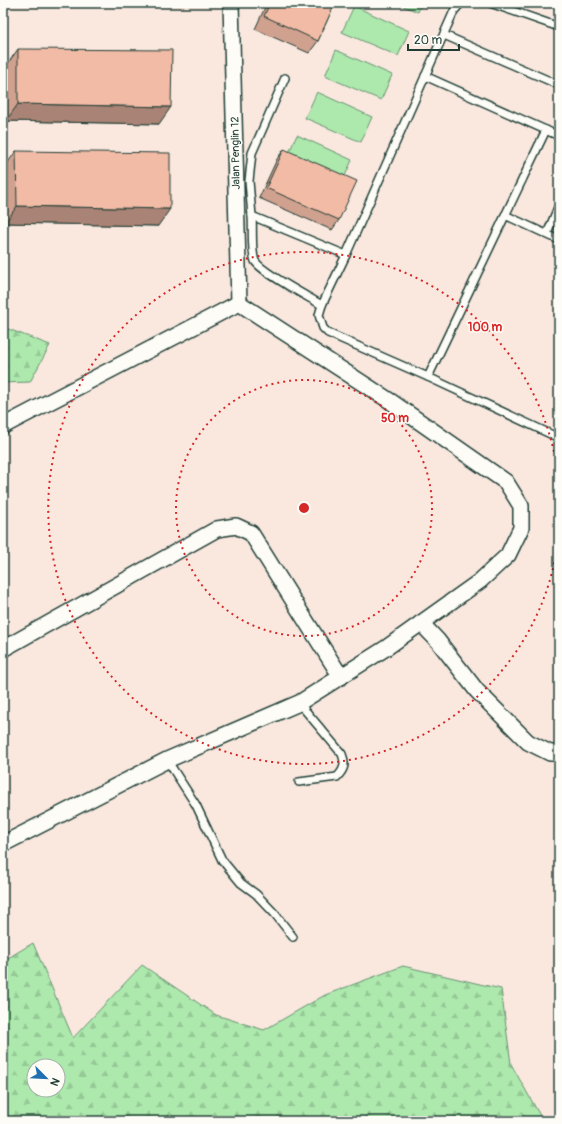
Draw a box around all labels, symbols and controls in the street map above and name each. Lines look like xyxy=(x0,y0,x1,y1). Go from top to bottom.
scale bar xyxy=(408,26,459,52)
text: 20 m xyxy=(414,33,443,48)
street label: Jalan Penglin 12 xyxy=(228,116,243,190)
text: 100 m xyxy=(468,320,503,335)
text: 50 m xyxy=(381,411,409,426)
centre of rings xyxy=(297,501,311,515)
north arrow xyxy=(26,1058,66,1098)
text: N xyxy=(47,1076,62,1088)

